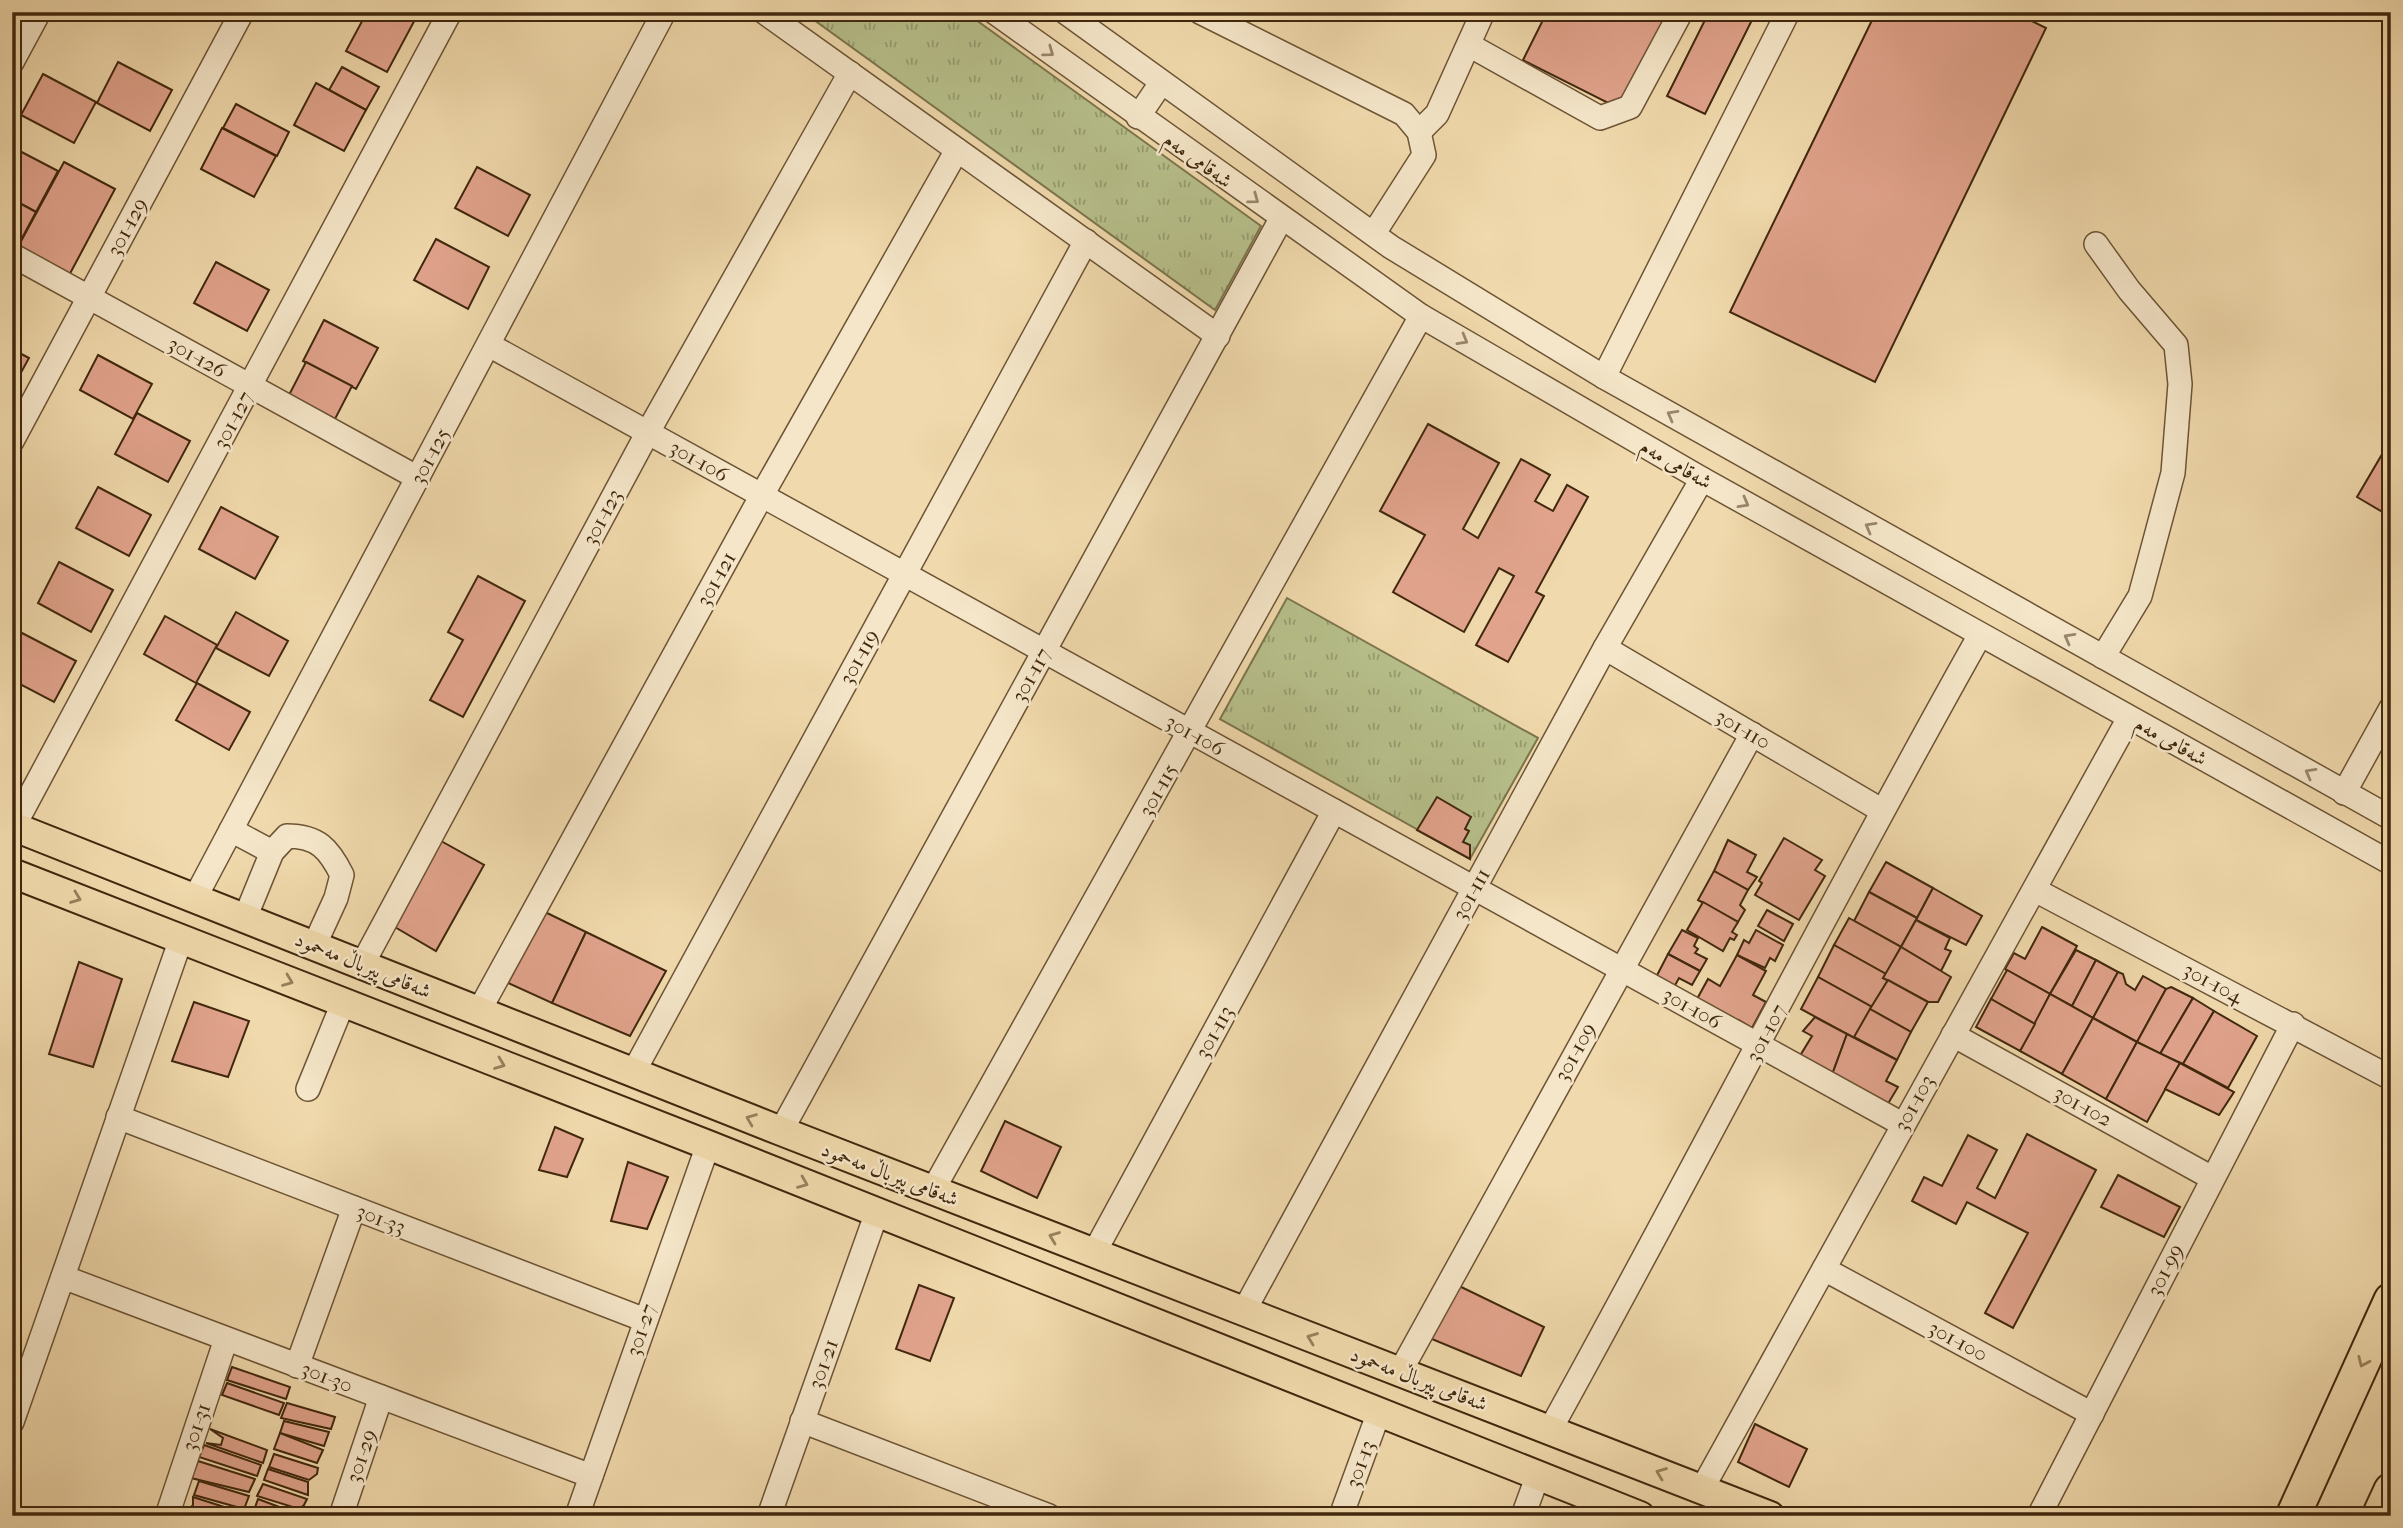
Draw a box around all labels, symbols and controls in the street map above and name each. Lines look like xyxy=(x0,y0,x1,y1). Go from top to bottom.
one-way arrow xyxy=(1041,44,1054,56)
street label: شەقامی مەم xyxy=(1155,127,1237,198)
one-way arrow xyxy=(1246,191,1259,204)
street label: 301-129 xyxy=(102,194,152,260)
street label: 301-126 xyxy=(164,331,231,383)
one-way arrow xyxy=(1455,332,1468,345)
street label: 301-127 xyxy=(208,387,258,453)
one-way arrow xyxy=(1666,410,1679,423)
street label: 301-125 xyxy=(405,424,455,488)
street label: شەقامی مەم xyxy=(1633,434,1716,499)
street label: 301-106 xyxy=(665,435,733,487)
street label: 301-123 xyxy=(577,485,627,549)
one-way arrow xyxy=(1737,495,1750,508)
one-way arrow xyxy=(1865,522,1878,535)
street label: 301-121 xyxy=(691,547,741,611)
street label: 301-119 xyxy=(834,625,884,689)
one-way arrow xyxy=(2063,633,2076,646)
street label: 301-117 xyxy=(1006,644,1056,706)
street label: 301-110 xyxy=(1711,704,1775,754)
street label: 301-106 xyxy=(1161,709,1229,761)
street label: شەقامی مەم xyxy=(2128,711,2211,776)
street label: 301-115 xyxy=(1134,759,1182,821)
one-way arrow xyxy=(2304,768,2317,781)
street label: 301-111 xyxy=(1447,864,1495,924)
one-way arrow xyxy=(69,890,81,904)
street label: شەقامی پیرباڵ مەحمود xyxy=(290,927,435,1006)
street label: 301-104 xyxy=(2179,957,2247,1009)
one-way arrow xyxy=(281,972,293,986)
street label: 301-106 xyxy=(1658,982,1726,1034)
street label: 301-107 xyxy=(1741,1000,1791,1066)
street label: 301-113 xyxy=(1190,1001,1238,1063)
street label: 301-109 xyxy=(1549,1019,1601,1085)
one-way arrow xyxy=(493,1055,505,1069)
street label: 301-103 xyxy=(1889,1071,1939,1135)
street label: 301-102 xyxy=(2050,1080,2116,1132)
one-way arrow xyxy=(745,1114,757,1128)
street label: شەقامی پیرباڵ مەحمود xyxy=(817,1137,962,1214)
one-way arrow xyxy=(796,1174,808,1188)
street label: 301-33 xyxy=(353,1199,409,1239)
one-way arrow xyxy=(1049,1232,1061,1246)
street label: 301-99 xyxy=(2142,1240,2188,1300)
street label: 301-27 xyxy=(621,1301,661,1359)
street label: 301-100 xyxy=(1924,1315,1992,1367)
one-way arrow xyxy=(1306,1332,1318,1346)
street label: 301-21 xyxy=(803,1336,843,1392)
street label: شەقامی پیرباڵ مەحمود xyxy=(1346,1342,1491,1419)
one-way arrow xyxy=(2357,1355,2371,1367)
street label: 301-30 xyxy=(298,1356,356,1398)
street label: 301-31 xyxy=(177,1400,215,1454)
street label: 301-29 xyxy=(341,1426,381,1486)
street label: 301-13 xyxy=(1340,1437,1380,1491)
one-way arrow xyxy=(1655,1468,1667,1482)

